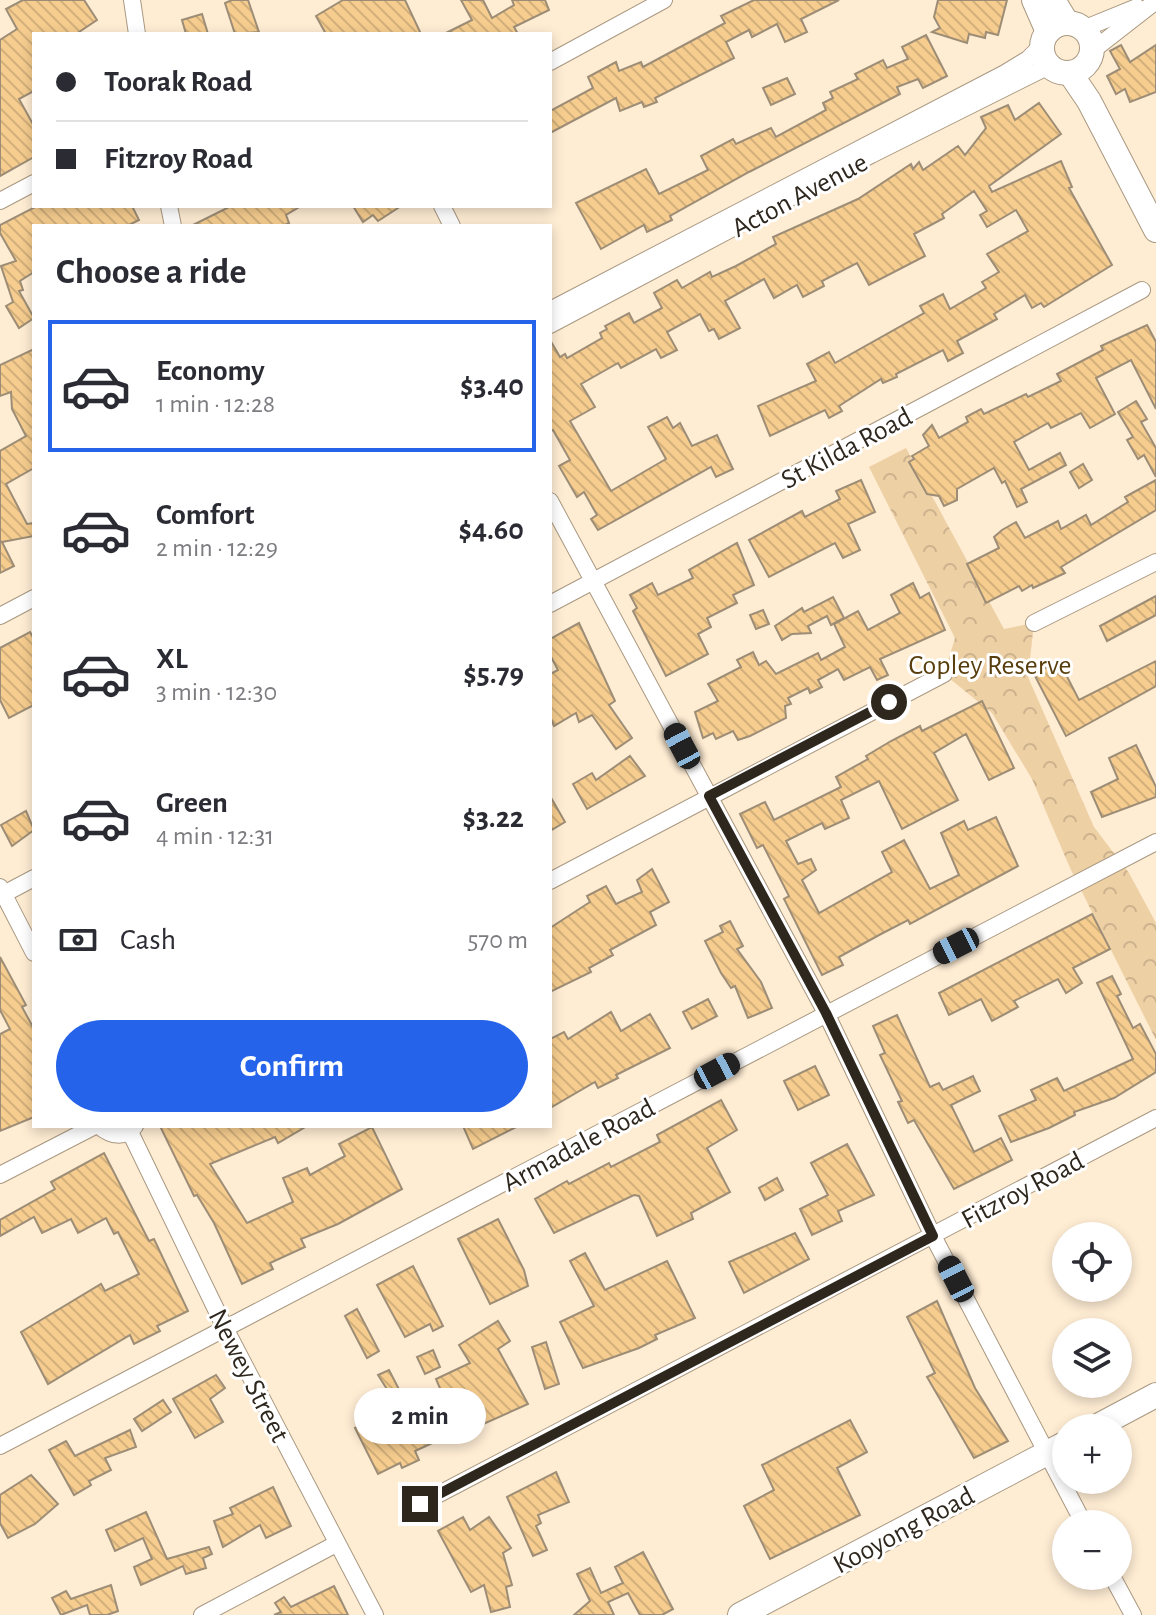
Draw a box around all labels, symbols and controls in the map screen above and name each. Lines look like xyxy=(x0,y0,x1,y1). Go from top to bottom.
text: Toorak Road xyxy=(104,67,252,97)
text: Fitzroy Road xyxy=(104,144,253,174)
street label: Acton Avenue xyxy=(728,148,872,243)
text: Choose a ride xyxy=(56,254,246,290)
icon: car xyxy=(60,350,132,422)
text: Economy xyxy=(156,356,265,386)
text: $3.40 xyxy=(460,371,524,401)
text: 1 min · 12:28 xyxy=(156,391,275,417)
street label: St Kilda Road xyxy=(777,403,917,495)
icon: car xyxy=(60,494,132,566)
text: Comfort xyxy=(156,500,255,530)
text: $4.60 xyxy=(458,515,524,545)
text: 2 min · 12:29 xyxy=(156,535,278,561)
icon: car xyxy=(60,638,132,710)
text: XL xyxy=(156,644,188,674)
park label: Copley Reserve xyxy=(909,652,1071,680)
text: $5.79 xyxy=(463,659,524,689)
text: 3 min · 12:30 xyxy=(156,679,277,705)
route start xyxy=(871,684,907,720)
car xyxy=(660,719,704,773)
icon: car xyxy=(60,782,132,854)
text: Green xyxy=(156,788,228,818)
text: $3.22 xyxy=(462,803,524,833)
text: 4 min · 12:31 xyxy=(156,823,274,849)
icon: cash xyxy=(56,918,100,962)
car xyxy=(929,924,983,968)
text: Cash xyxy=(120,925,176,955)
text: 570 m xyxy=(467,927,528,953)
button: Confirm xyxy=(56,1020,528,1112)
car xyxy=(690,1049,744,1093)
street label: Armadale Road xyxy=(498,1094,660,1198)
street label: Fitzroy Road xyxy=(957,1147,1089,1235)
map controls xyxy=(1052,1222,1132,1590)
button: locate xyxy=(1052,1222,1132,1302)
car xyxy=(934,1252,978,1306)
street label: Newey Street xyxy=(203,1305,294,1447)
button: layers xyxy=(1052,1318,1132,1398)
callout: 2 min xyxy=(354,1388,486,1444)
text: 2 min xyxy=(391,1403,449,1429)
button: + xyxy=(1052,1414,1132,1494)
street label: Kooyong Road xyxy=(829,1482,979,1580)
route end xyxy=(402,1486,438,1522)
button: − xyxy=(1052,1510,1132,1590)

